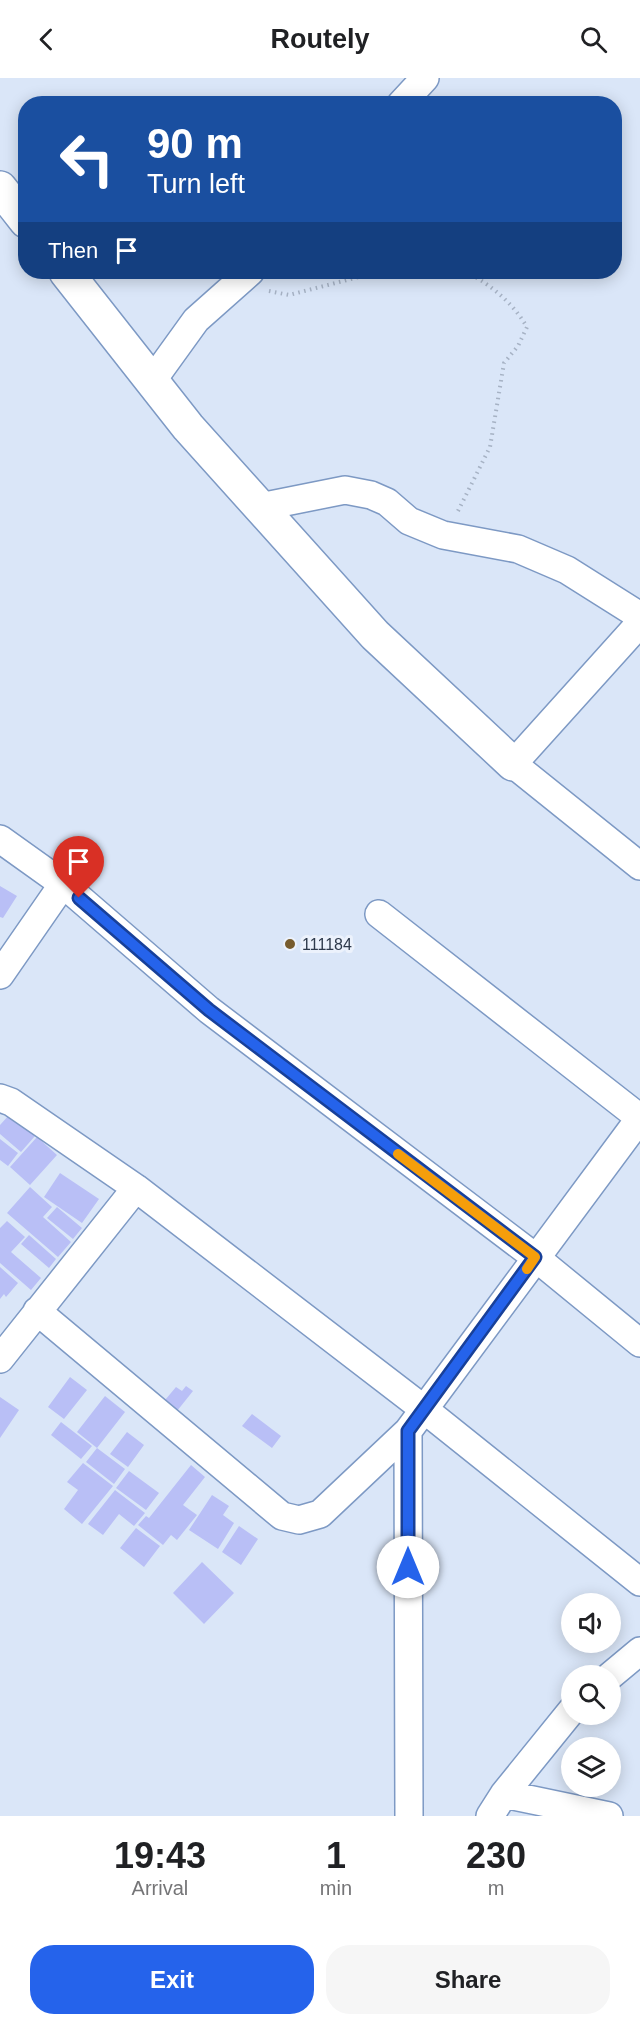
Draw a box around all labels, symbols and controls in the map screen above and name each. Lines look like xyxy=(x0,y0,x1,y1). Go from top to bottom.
icon: back xyxy=(30,23,63,56)
icon: search xyxy=(577,23,610,56)
text: Routely xyxy=(270,24,370,54)
icon: left xyxy=(48,120,126,198)
text: 90 m xyxy=(147,120,243,167)
text: Turn left xyxy=(147,169,245,199)
icon: arrive xyxy=(110,234,143,267)
text: Then xyxy=(48,238,98,263)
pin xyxy=(53,836,104,898)
icon: arrive xyxy=(62,845,95,878)
place label: 111184 xyxy=(302,936,352,953)
marker: 111184 xyxy=(283,937,297,951)
position arrow xyxy=(376,1535,440,1599)
map controls xyxy=(561,1593,621,1797)
button: sound xyxy=(561,1593,621,1653)
button: search xyxy=(561,1665,621,1725)
button: layers xyxy=(561,1737,621,1797)
text: 19:43 xyxy=(114,1835,206,1876)
text: 1 xyxy=(326,1835,346,1876)
text: 230 xyxy=(466,1835,526,1876)
text: Arrival xyxy=(132,1877,188,1899)
text: min xyxy=(320,1877,352,1899)
text: m xyxy=(488,1877,504,1899)
button: Exit xyxy=(30,1945,314,2014)
button: Share xyxy=(326,1945,610,2014)

